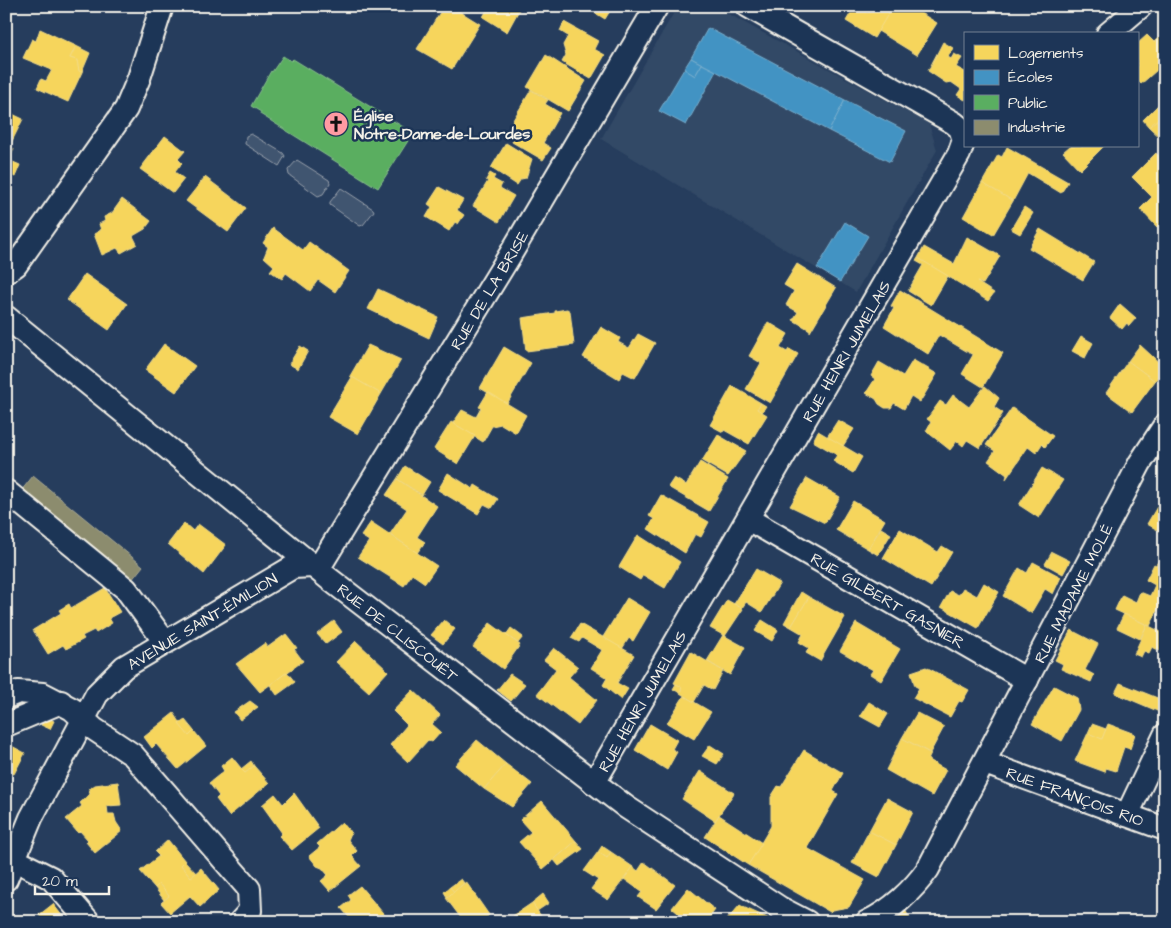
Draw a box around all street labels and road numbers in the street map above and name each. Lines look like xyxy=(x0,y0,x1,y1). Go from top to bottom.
street label: RUE DE LA BRISE xyxy=(446,226,534,354)
street label: RUE HENRI JUMELAIS xyxy=(797,277,896,426)
street label: RUE MADAME MOLÉ xyxy=(1029,519,1119,667)
street label: RUE GILBERT GASNIER xyxy=(806,548,969,654)
street label: AVENUE SAINT-ÉMILION xyxy=(123,568,282,676)
street label: RUE DE CLISCOUËT xyxy=(332,579,463,687)
street label: RUE HENRI JUMELAIS xyxy=(593,627,692,776)
street label: RUE FRANÇOIS RIO xyxy=(1003,762,1147,832)

